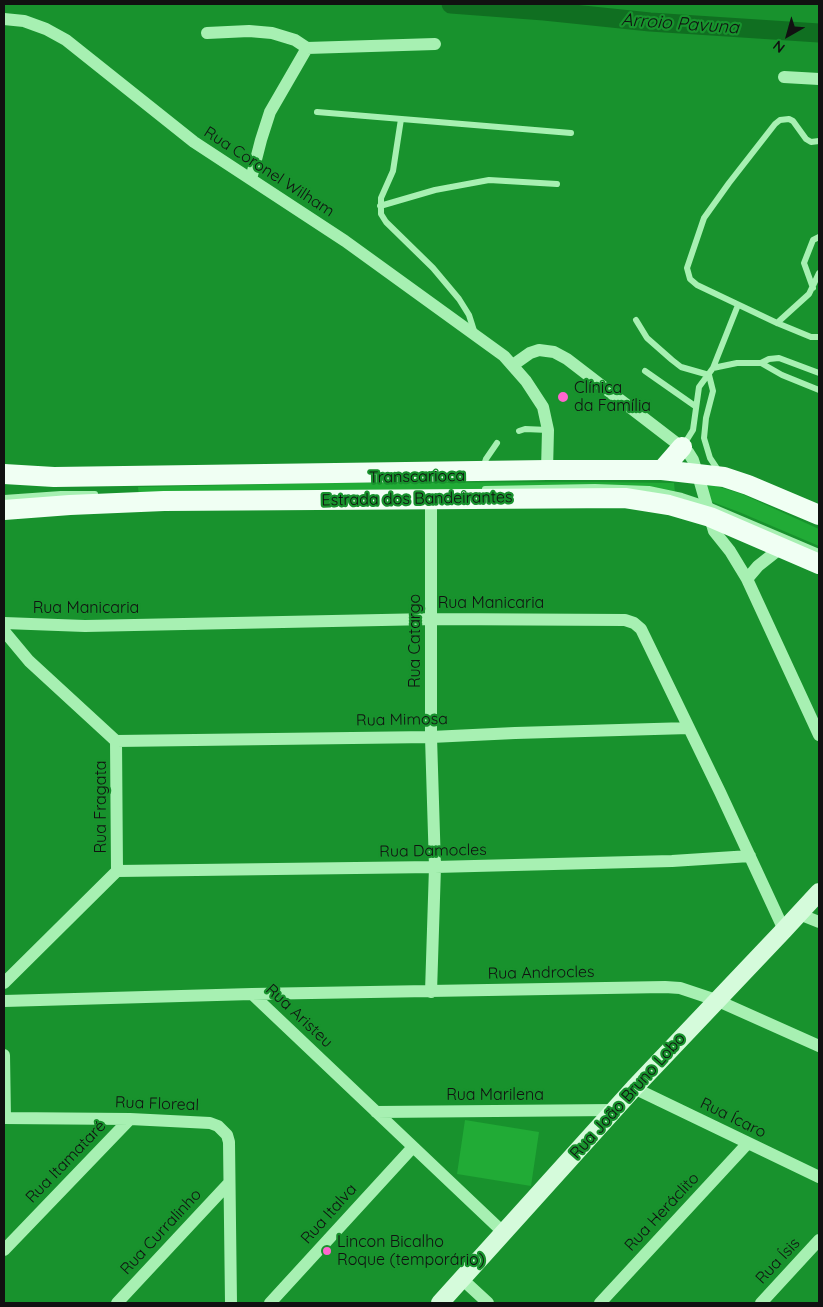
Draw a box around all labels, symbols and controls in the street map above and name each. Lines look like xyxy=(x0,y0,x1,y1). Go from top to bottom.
water label: Arroio Pavuna xyxy=(620,9,740,39)
north arrow xyxy=(763,10,813,60)
text: N xyxy=(769,37,788,57)
street label: Rua Coronel Wilham xyxy=(200,123,338,221)
place label: Clínica da Família xyxy=(574,378,651,416)
marker: Clínica da Família xyxy=(556,390,570,404)
street label: Transcarioca xyxy=(369,467,465,487)
street label: Estrada dos Bandeirantes xyxy=(321,488,513,510)
street label: Rua Manicaria xyxy=(438,593,544,613)
street label: Rua Catargo xyxy=(405,594,425,688)
street label: Rua Manicaria xyxy=(33,598,139,618)
street label: Rua Mimosa xyxy=(356,710,448,730)
street label: Rua Fragata xyxy=(91,760,111,854)
street label: Rua Damocles xyxy=(379,840,487,862)
street label: Rua Androcles xyxy=(487,962,595,984)
street label: Rua Aristeu xyxy=(261,980,337,1052)
street label: Rua João Bruno Lobo xyxy=(566,1029,690,1163)
street label: Rua Marilena xyxy=(446,1085,544,1105)
street label: Rua Floreal xyxy=(115,1093,199,1115)
street label: Rua Ícaro xyxy=(697,1094,769,1142)
street label: Rua Itamataré xyxy=(22,1117,110,1207)
street label: Rua Heráclito xyxy=(621,1169,703,1255)
street label: Rua Italva xyxy=(297,1180,361,1248)
street label: Rua Curralinho xyxy=(116,1185,206,1279)
place label: Lincon Bicalho Roque (temporário) xyxy=(337,1232,485,1270)
street label: Rua Ísis xyxy=(752,1234,804,1288)
marker: Lincon Bicalho Roque (temporário) xyxy=(321,1245,333,1257)

